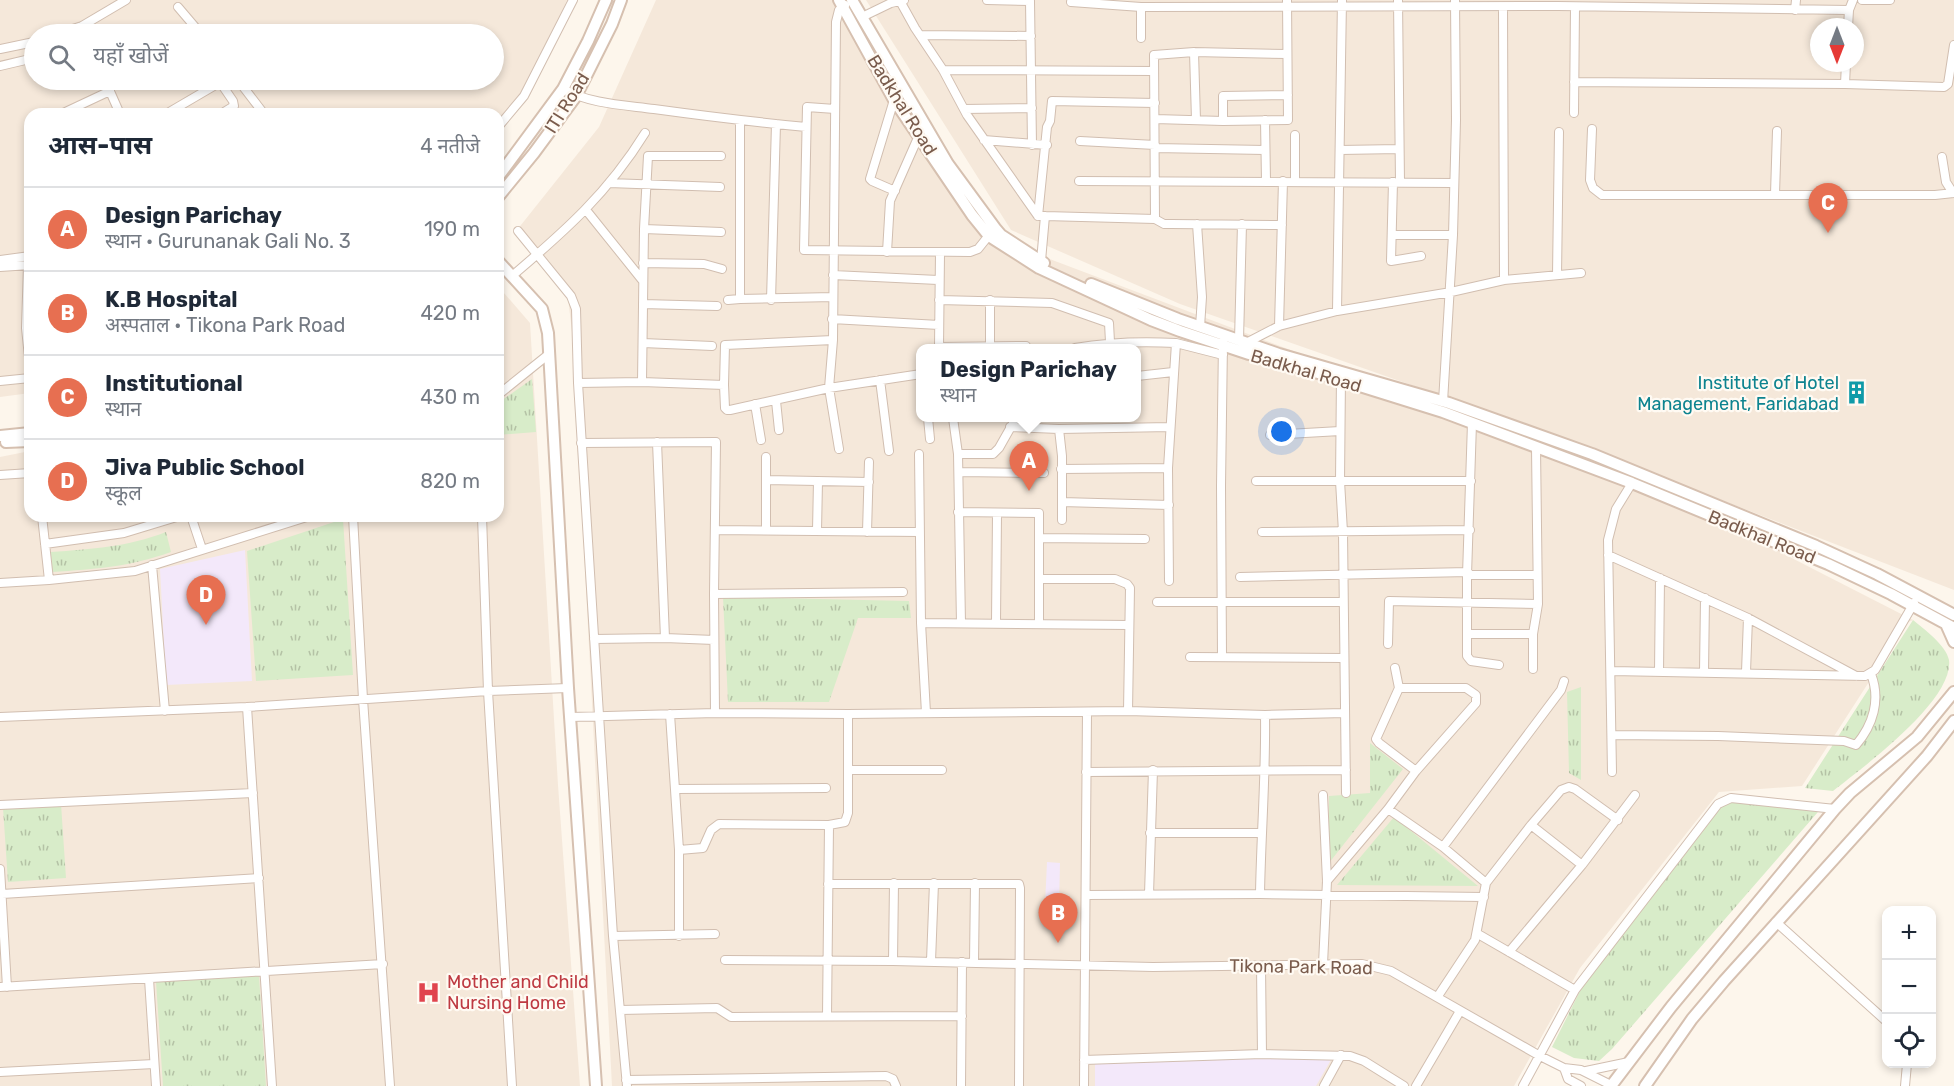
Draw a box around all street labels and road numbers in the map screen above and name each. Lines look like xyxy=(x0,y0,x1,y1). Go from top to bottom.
street label: Badkhal Road xyxy=(862,51,942,159)
street label: ITI Road xyxy=(540,69,594,137)
street label: Badkhal Road xyxy=(1248,345,1364,397)
street label: Badkhal Road xyxy=(1705,505,1819,569)
street label: Tikona Park Road xyxy=(1229,955,1373,979)

